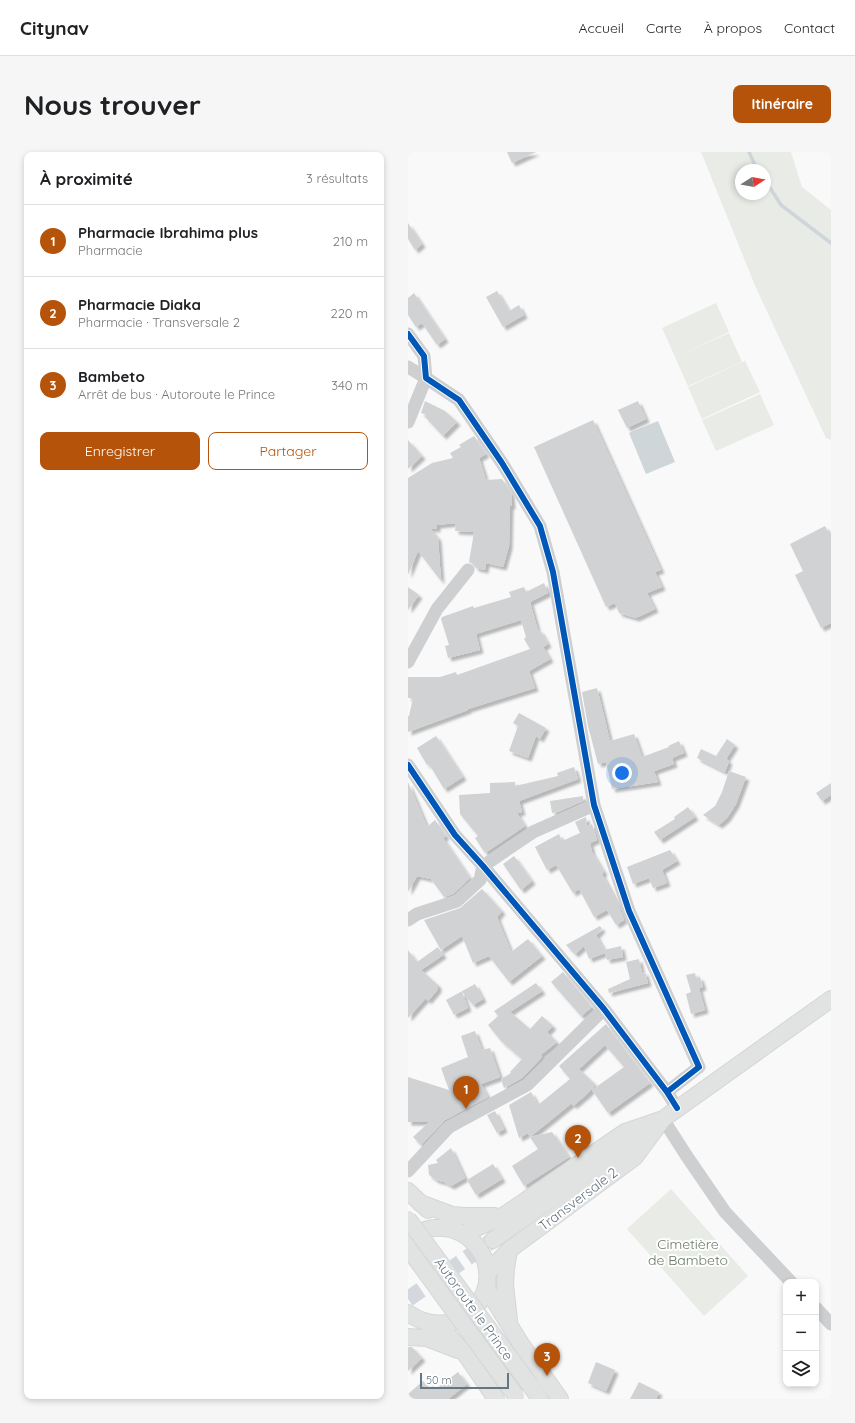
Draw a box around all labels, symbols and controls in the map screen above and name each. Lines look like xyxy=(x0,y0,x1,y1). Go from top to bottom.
text: Citynav xyxy=(20,16,89,40)
text: Accueil xyxy=(578,19,624,37)
text: Carte xyxy=(646,19,682,37)
text: À propos xyxy=(704,19,762,37)
text: Contact xyxy=(784,19,835,37)
button: Itinéraire xyxy=(733,85,831,123)
text: Nous trouver xyxy=(24,87,201,122)
north arrow xyxy=(735,164,771,200)
text: À proximité xyxy=(40,168,133,189)
text: 3 résultats xyxy=(306,170,368,186)
text: Pharmacie Ibrahima plus xyxy=(78,223,258,242)
text: 1 xyxy=(50,233,56,249)
text: 210 m xyxy=(333,233,368,249)
text: Pharmacie xyxy=(78,242,143,258)
text: Pharmacie Diaka xyxy=(78,295,201,314)
text: 2 xyxy=(49,305,57,321)
text: 220 m xyxy=(330,305,368,321)
text: Pharmacie · Transversale 2 xyxy=(78,314,240,330)
text: Bambeto xyxy=(78,367,145,386)
text: 3 xyxy=(50,377,56,393)
text: 340 m xyxy=(331,377,368,393)
text: Arrêt de bus · Autoroute le Prince xyxy=(78,386,275,402)
button: Enregistrer xyxy=(40,432,200,470)
button: Partager xyxy=(208,432,368,470)
your location xyxy=(612,763,632,783)
pin: 1 xyxy=(453,1076,479,1109)
pin: 2 xyxy=(565,1125,591,1158)
street label: Transversale 2 xyxy=(535,1163,621,1235)
park label: Cimetière de Bambeto xyxy=(648,1235,728,1269)
street label: Autoroute le Prince xyxy=(431,1254,517,1364)
map controls xyxy=(783,1279,819,1387)
button: + xyxy=(783,1279,819,1315)
button: − xyxy=(783,1315,819,1351)
pin: 3 xyxy=(534,1343,560,1376)
button: layers xyxy=(783,1351,819,1387)
scale bar xyxy=(420,1371,509,1390)
text: 50 m xyxy=(426,1373,452,1387)

